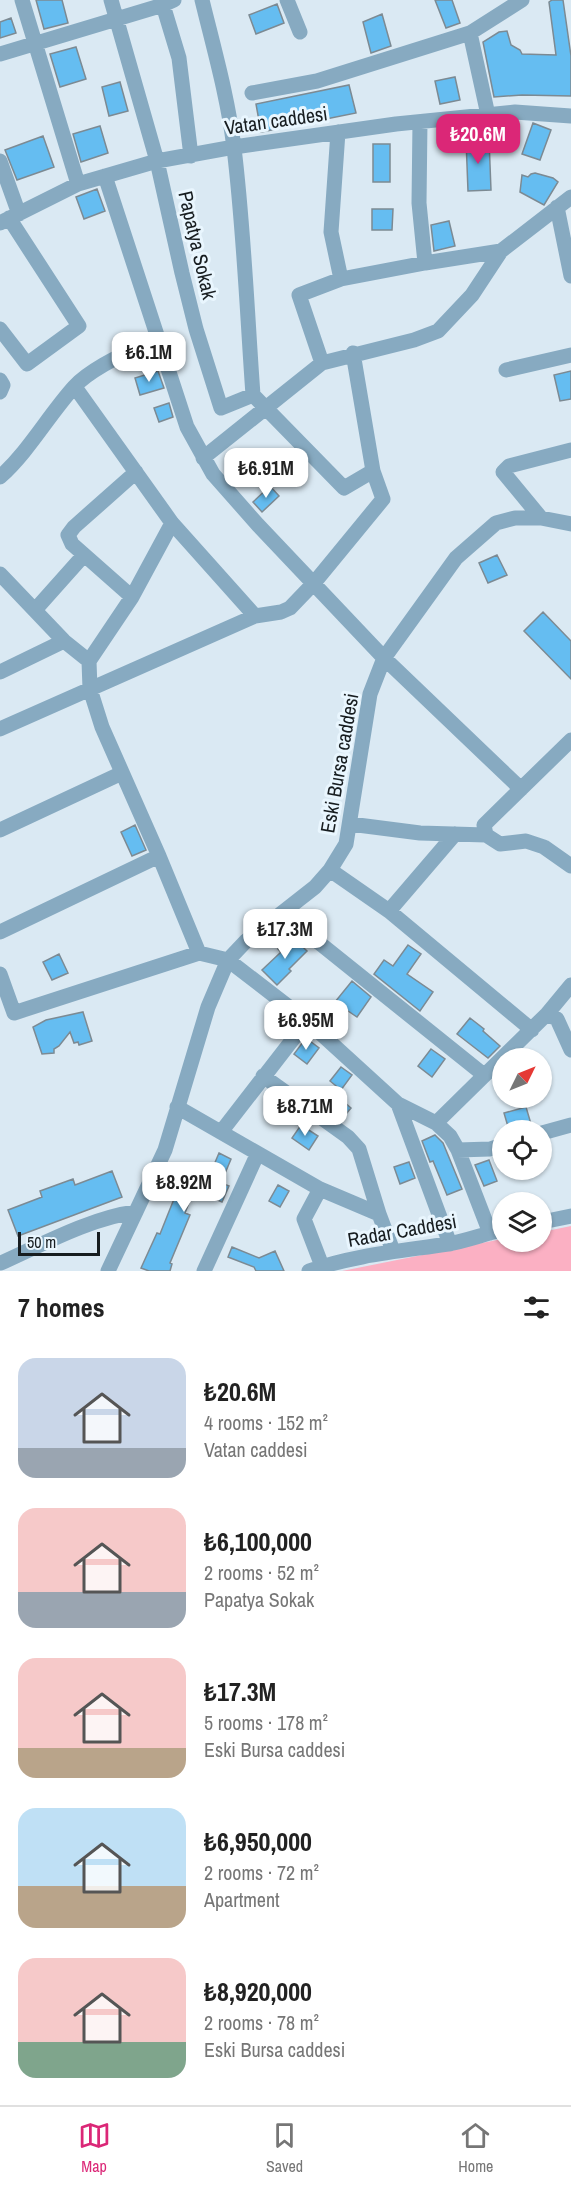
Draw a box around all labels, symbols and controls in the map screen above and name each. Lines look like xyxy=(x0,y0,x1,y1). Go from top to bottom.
street label: Vatan caddesi xyxy=(223,99,329,141)
pin: ₺20.6M xyxy=(429,114,527,165)
text: ₺20.6M xyxy=(450,120,506,147)
street label: Papatya Sokak xyxy=(172,188,224,303)
pin: ₺6.1M xyxy=(107,332,191,383)
text: ₺6.1M xyxy=(126,338,172,365)
pin: ₺6.91M xyxy=(217,448,315,499)
text: ₺6.91M xyxy=(238,454,294,481)
street label: Eski Bursa caddesi xyxy=(313,691,365,835)
pin: ₺17.3M xyxy=(236,909,334,960)
text: ₺17.3M xyxy=(257,915,313,942)
pin: ₺6.95M xyxy=(257,1000,355,1051)
text: ₺6.95M xyxy=(278,1006,334,1033)
north arrow xyxy=(492,1048,552,1108)
map controls xyxy=(492,1048,552,1252)
pin: ₺8.71M xyxy=(256,1086,354,1137)
text: ₺8.71M xyxy=(277,1092,333,1119)
button: locate xyxy=(492,1120,552,1180)
pin: ₺8.92M xyxy=(135,1162,233,1213)
text: ₺8.92M xyxy=(156,1168,212,1195)
button: layers xyxy=(492,1192,552,1252)
street label: Radar Caddesi xyxy=(345,1207,459,1253)
scale bar xyxy=(18,1229,100,1256)
text: 50 m xyxy=(27,1231,56,1253)
text: 7 homes xyxy=(18,1290,105,1325)
icon: filters xyxy=(520,1291,553,1324)
text: ₺20.6M xyxy=(204,1374,276,1409)
icon: home xyxy=(66,1382,138,1454)
text: 4 rooms · 152 m² xyxy=(204,1409,328,1436)
text: Vatan caddesi xyxy=(204,1436,308,1463)
text: ₺6,100,000 xyxy=(204,1524,312,1559)
icon: home xyxy=(66,1532,138,1604)
text: 2 rooms · 52 m² xyxy=(204,1559,319,1586)
text: Papatya Sokak xyxy=(204,1586,314,1613)
text: ₺17.3M xyxy=(204,1674,276,1709)
icon: home xyxy=(66,1682,138,1754)
text: 5 rooms · 178 m² xyxy=(204,1709,328,1736)
text: Eski Bursa caddesi xyxy=(204,1736,345,1763)
text: ₺6,950,000 xyxy=(204,1824,312,1859)
icon: home xyxy=(66,1832,138,1904)
text: 2 rooms · 72 m² xyxy=(204,1859,319,1886)
text: Apartment xyxy=(204,1886,280,1913)
text: ₺8,920,000 xyxy=(204,1974,312,2009)
icon: home xyxy=(66,1982,138,2054)
text: 2 rooms · 78 m² xyxy=(204,2009,319,2036)
text: Eski Bursa caddesi xyxy=(204,2036,345,2063)
tab: Map xyxy=(78,2119,111,2177)
tab: Saved xyxy=(266,2119,303,2177)
tab: Home xyxy=(458,2119,493,2177)

